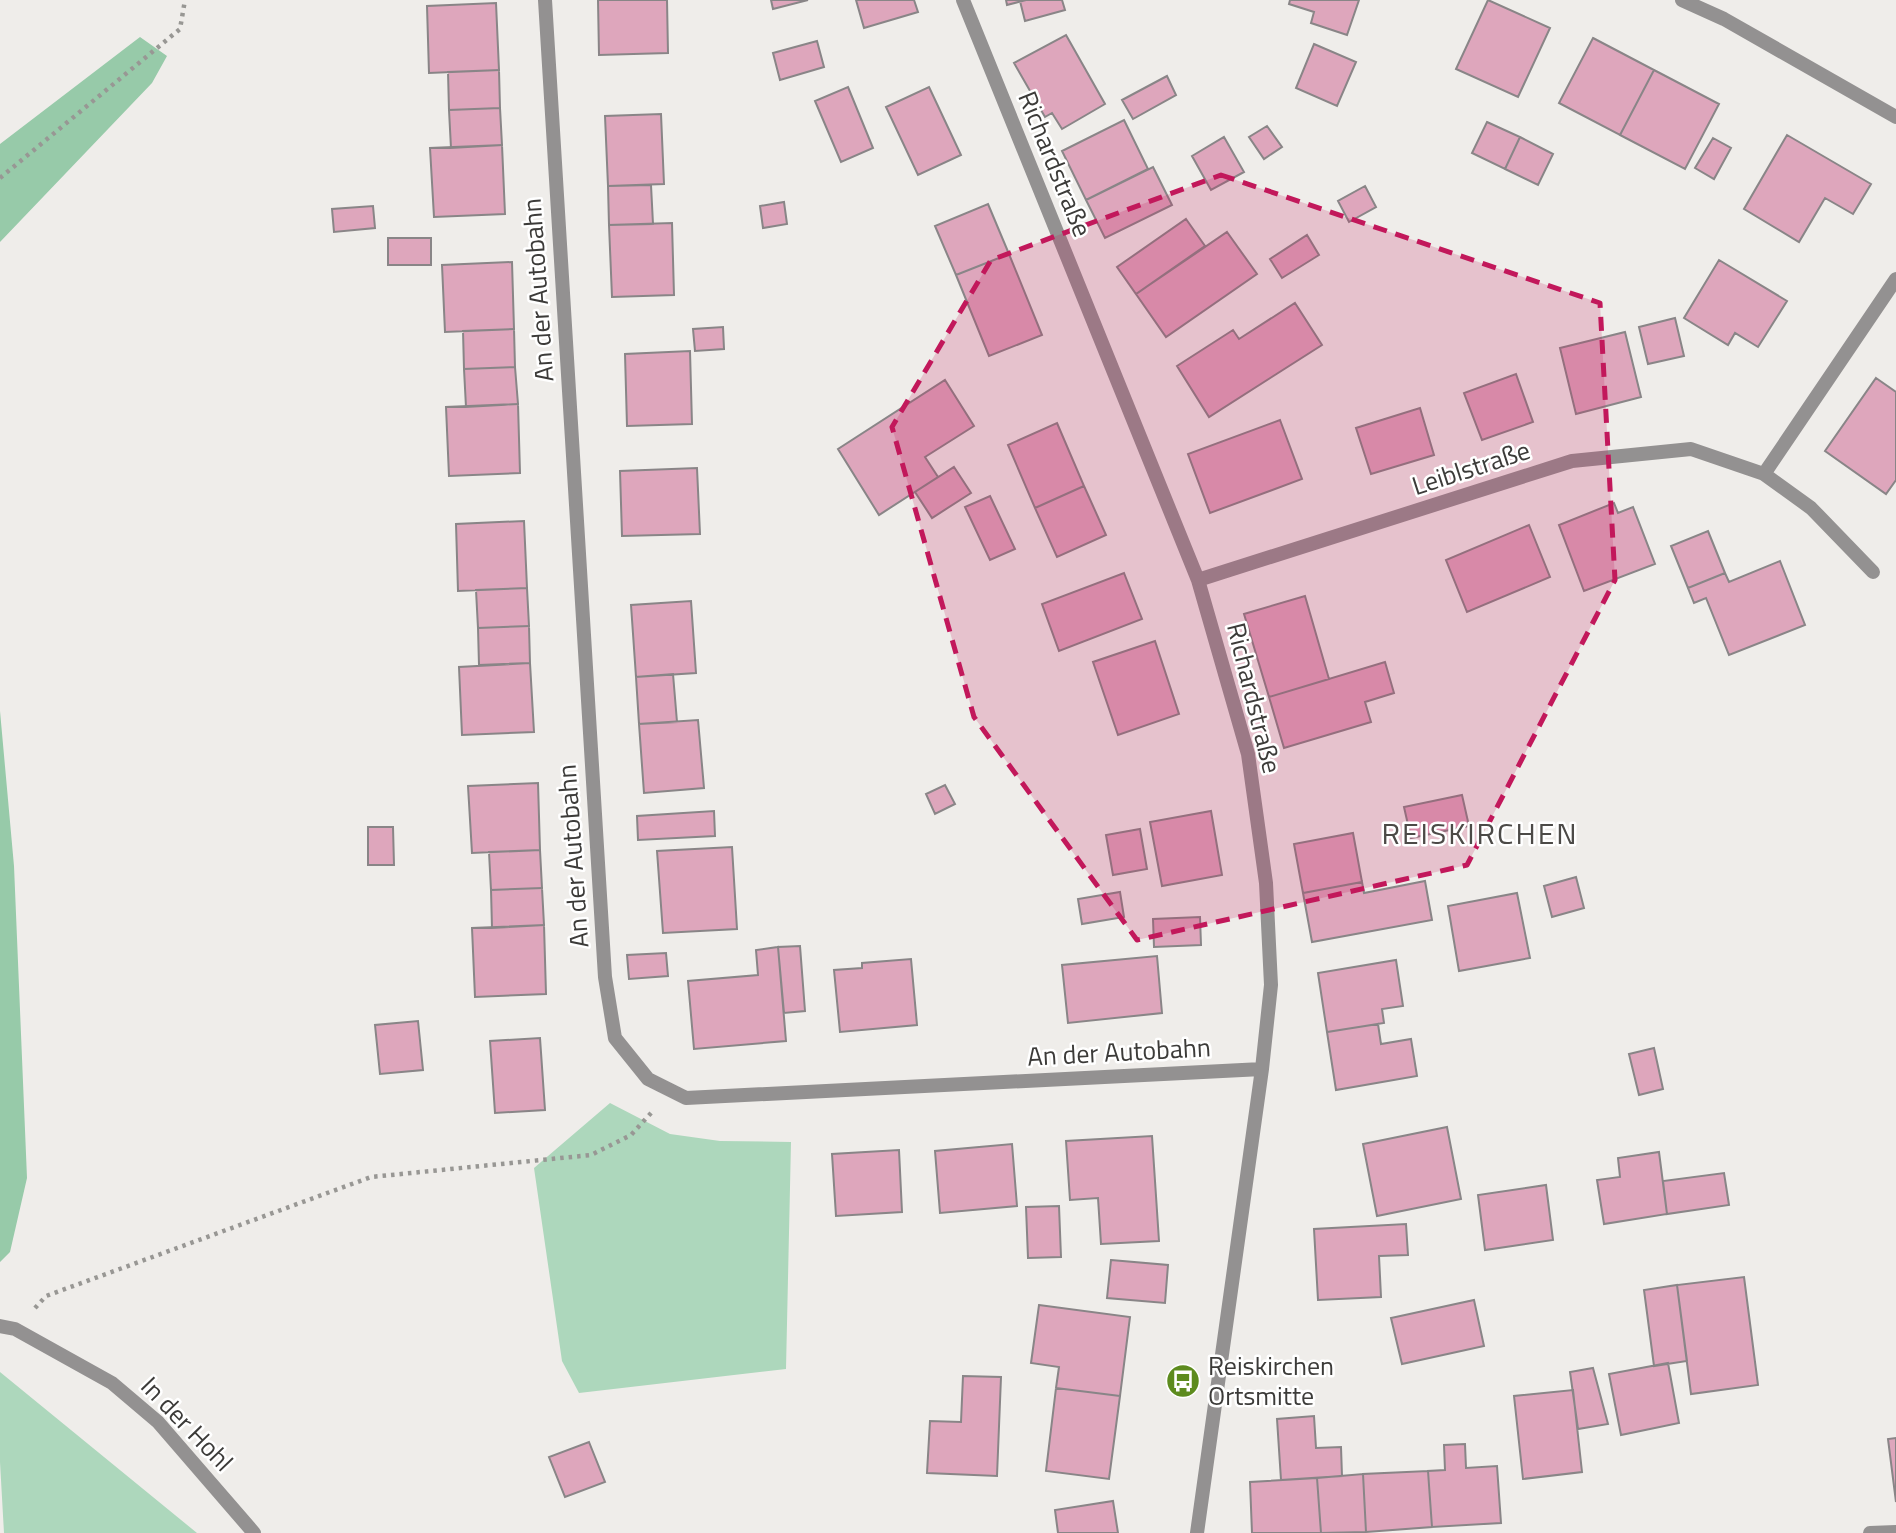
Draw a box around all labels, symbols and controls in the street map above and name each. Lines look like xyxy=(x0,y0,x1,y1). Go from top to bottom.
street label: Richardstraße xyxy=(1009,85,1102,242)
street label: An der Autobahn xyxy=(512,197,563,383)
street label: Leiblstraße xyxy=(1407,430,1535,505)
street label: Richardstraße xyxy=(1217,619,1292,777)
street label: An der Autobahn xyxy=(547,763,598,949)
district label: REISKIRCHEN xyxy=(1381,810,1579,856)
street label: An der Autobahn xyxy=(1026,1027,1212,1076)
place label: Reiskirchen Ortsmitte xyxy=(1208,1346,1334,1415)
bus stop icon: Reiskirchen Ortsmitte xyxy=(1164,1362,1202,1400)
street label: In der Hohl xyxy=(132,1367,243,1480)

